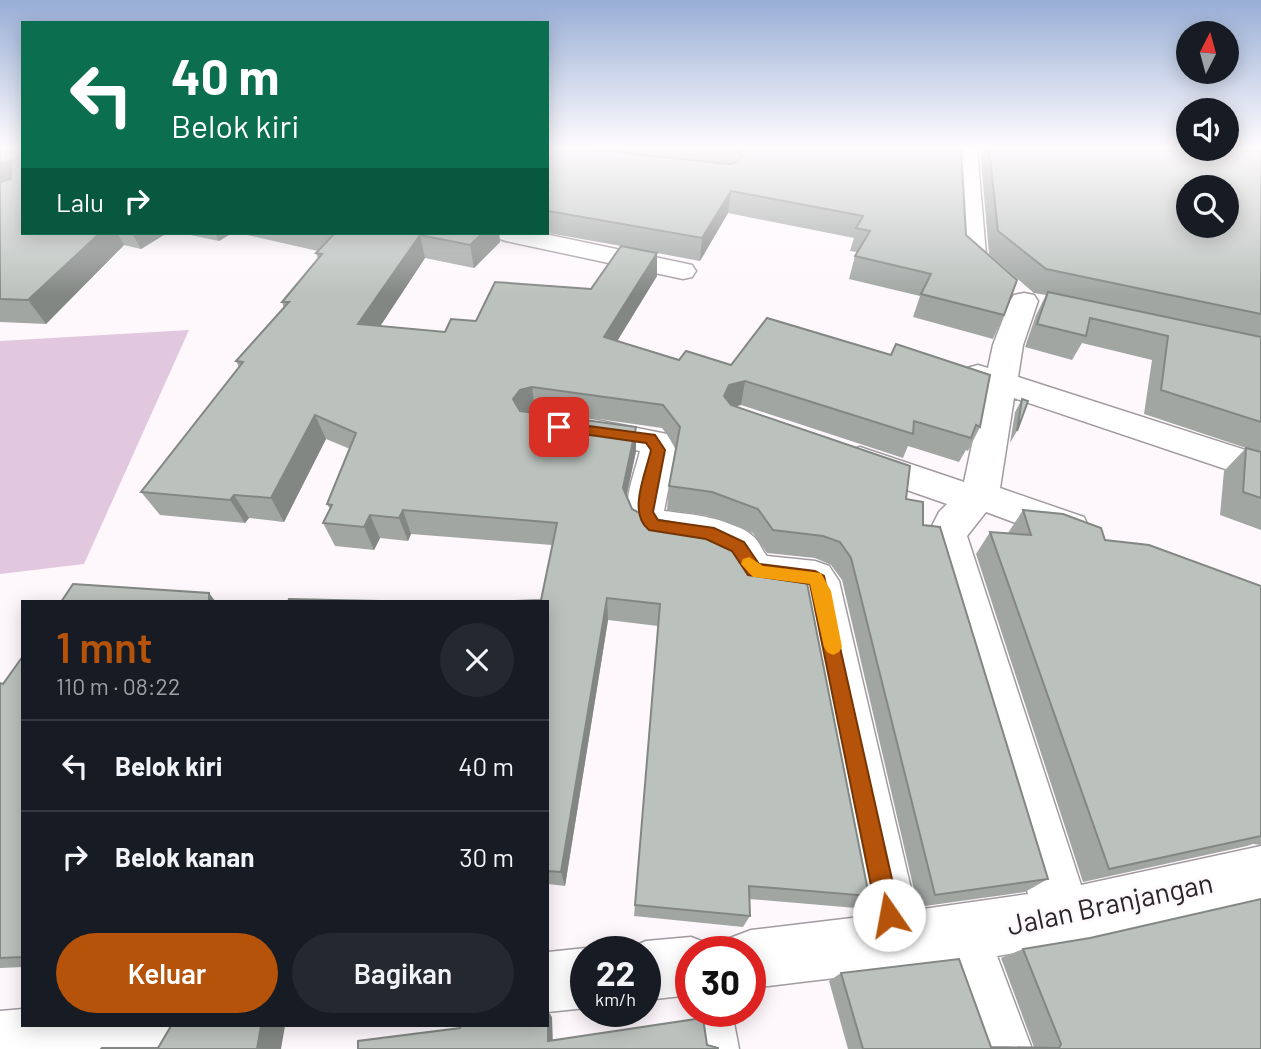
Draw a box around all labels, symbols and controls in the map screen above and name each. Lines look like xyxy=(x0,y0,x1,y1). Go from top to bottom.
north arrow xyxy=(1176,21,1239,84)
map controls xyxy=(1176,21,1239,238)
text: 40 m xyxy=(171,46,279,105)
icon: left xyxy=(56,49,147,140)
button: sound xyxy=(1176,98,1239,161)
text: Belok kiri xyxy=(171,106,299,144)
button: search xyxy=(1176,175,1239,238)
icon: right xyxy=(118,182,156,220)
text: Lalu xyxy=(56,186,104,217)
pin xyxy=(529,397,589,457)
icon: arrive xyxy=(540,408,578,446)
text: 1 mnt xyxy=(56,621,153,671)
button: close xyxy=(440,623,514,697)
text: 110 m · 08:22 xyxy=(56,672,180,700)
icon: left xyxy=(56,747,94,785)
text: Belok kiri xyxy=(115,750,222,781)
text: 40 m xyxy=(458,750,514,781)
icon: right xyxy=(56,838,94,876)
text: Belok kanan xyxy=(115,841,254,872)
text: 30 m xyxy=(459,841,514,872)
street label: Jalan Branjangan xyxy=(1004,865,1216,941)
position arrow xyxy=(852,878,926,952)
button: Keluar xyxy=(56,933,278,1013)
button: Bagikan xyxy=(292,933,514,1013)
speed limit sign: 30 xyxy=(675,936,766,1027)
text: 22 xyxy=(596,951,635,993)
text: km/h xyxy=(595,988,636,1010)

